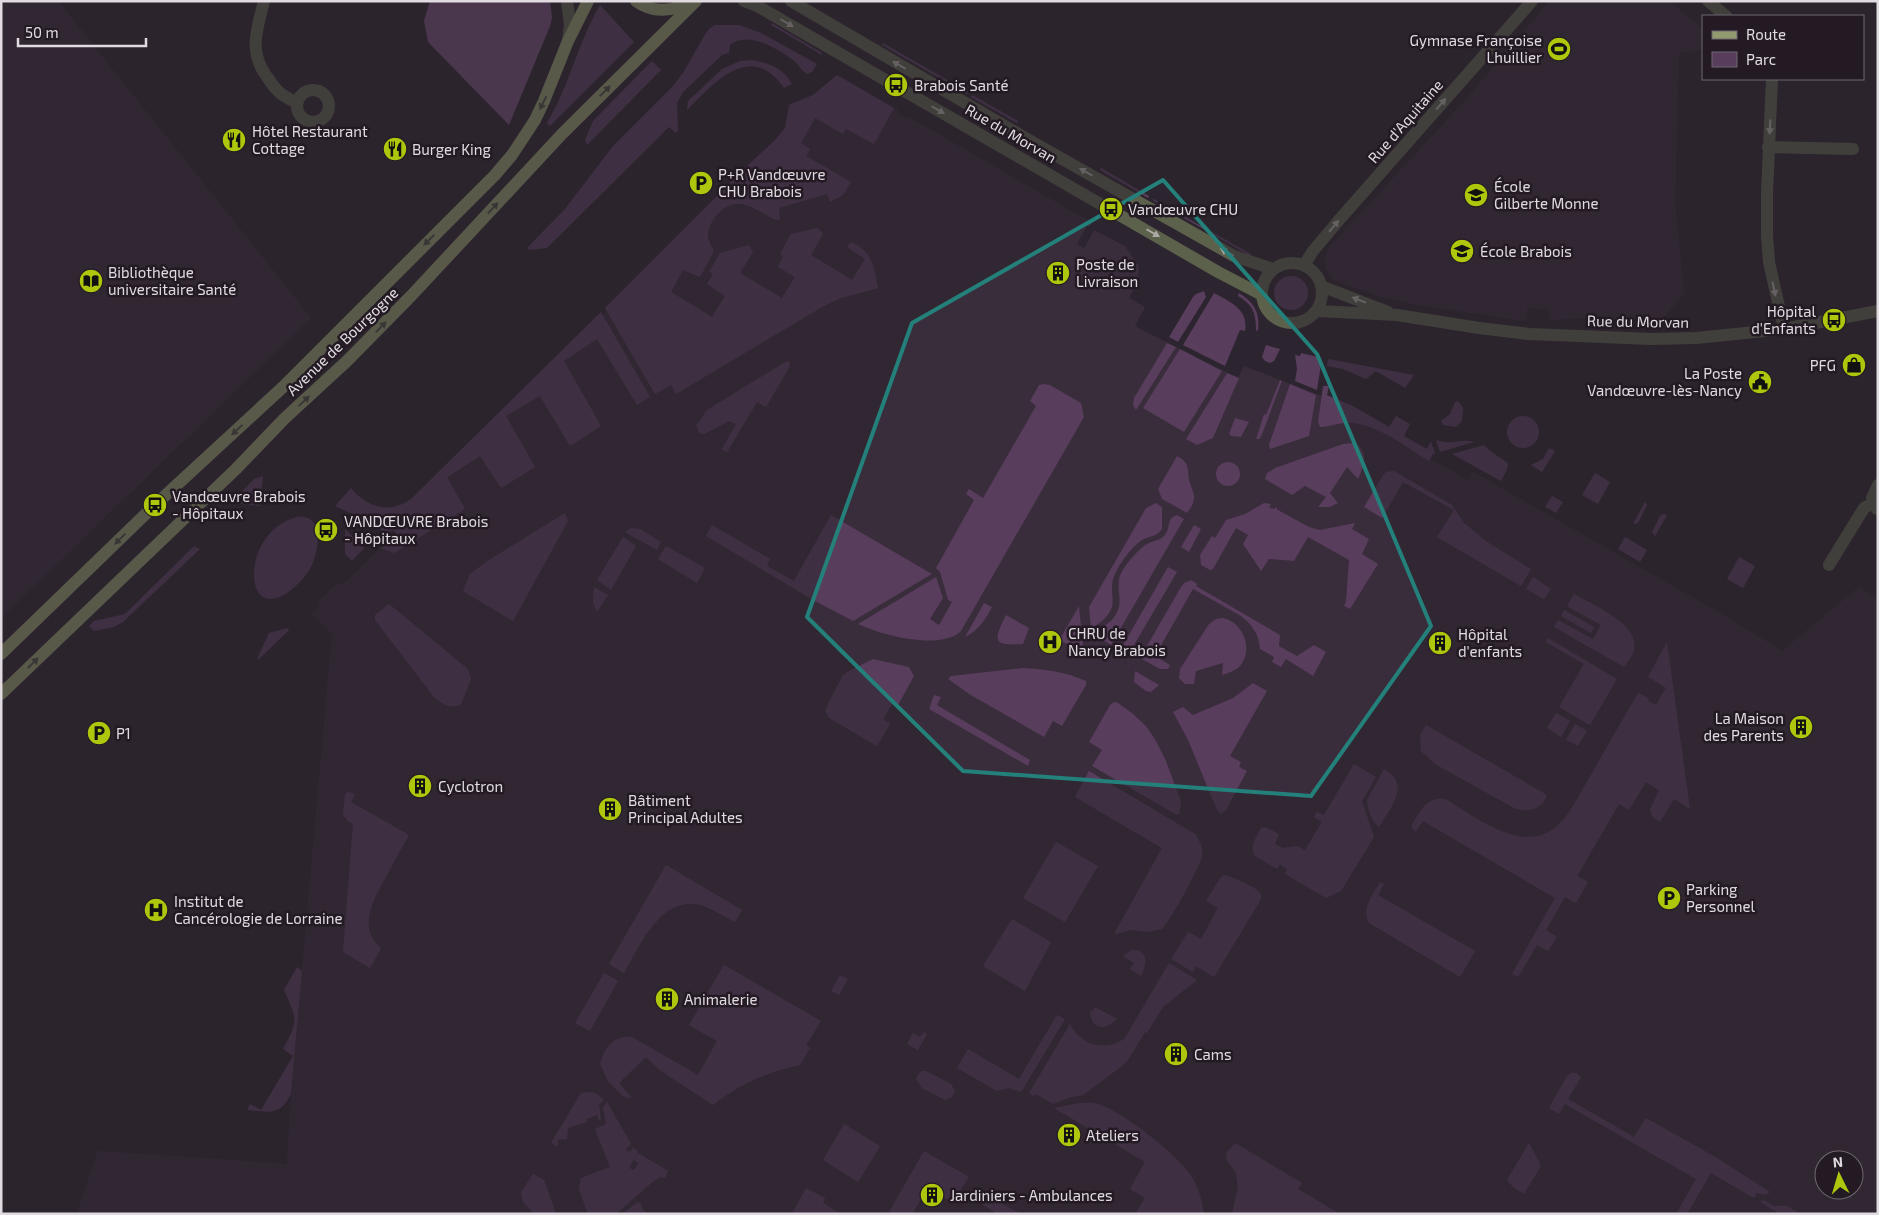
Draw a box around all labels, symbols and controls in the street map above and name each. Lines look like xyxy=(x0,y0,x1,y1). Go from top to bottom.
scale bar xyxy=(18,15,145,47)
legend xyxy=(1702,15,1864,80)
one-way arrow xyxy=(781,19,794,28)
text: 50 m xyxy=(25,23,59,41)
text: Route xyxy=(1746,25,1786,43)
place label: Gymnase Françoise Lhuillier xyxy=(1410,31,1542,66)
sports icon: Gymnase Françoise Lhuillier xyxy=(1546,36,1572,62)
text: Parc xyxy=(1746,50,1776,68)
one-way arrow xyxy=(893,60,906,69)
bus stop icon: Brabois Santé xyxy=(883,72,909,98)
street label: Rue d'Aquitaine xyxy=(1364,75,1446,167)
place label: Brabois Santé xyxy=(914,76,1008,94)
one-way arrow xyxy=(599,85,611,97)
one-way arrow xyxy=(539,96,547,110)
one-way arrow xyxy=(1435,99,1447,111)
street label: Rue du Morvan xyxy=(962,100,1060,166)
one-way arrow xyxy=(932,105,945,114)
one-way arrow xyxy=(1765,120,1773,136)
place label: Hôtel Restaurant Cottage xyxy=(252,122,368,157)
restaurant icon: Hôtel Restaurant Cottage xyxy=(221,127,247,153)
restaurant icon: Burger King xyxy=(382,136,408,162)
place label: Burger King xyxy=(412,140,492,158)
place label: P+R Vandœuvre CHU Brabois xyxy=(718,165,826,200)
one-way arrow xyxy=(1078,168,1093,176)
parking icon: P+R Vandœuvre CHU Brabois xyxy=(688,170,714,196)
place label: École Gilberte Monne xyxy=(1494,177,1599,212)
school or university icon: École Gilberte Monne xyxy=(1463,182,1489,208)
bus stop icon: Vandœuvre CHU xyxy=(1098,196,1124,222)
place label: Vandœuvre CHU xyxy=(1128,200,1238,218)
one-way arrow xyxy=(487,203,499,215)
one-way arrow xyxy=(1328,220,1339,232)
one-way arrow xyxy=(1146,229,1159,238)
one-way arrow xyxy=(424,234,436,246)
school or university icon: École Brabois xyxy=(1449,238,1475,264)
place label: École Brabois xyxy=(1480,242,1572,260)
one-way arrow xyxy=(1220,248,1235,256)
place label: Poste de Livraison xyxy=(1076,255,1138,290)
building icon: Poste de Livraison xyxy=(1045,260,1071,286)
place label: Bibliothèque universitaire Santé xyxy=(108,263,236,298)
library icon: Bibliothèque universitaire Santé xyxy=(78,268,104,294)
one-way arrow xyxy=(1770,282,1778,297)
street label: Avenue de Bourgogne xyxy=(283,283,401,399)
one-way arrow xyxy=(1352,296,1366,304)
place label: Hôpital d'Enfants xyxy=(1751,302,1817,337)
bus stop icon: Hôpital d'Enfants xyxy=(1821,307,1847,333)
street label: Rue du Morvan xyxy=(1587,311,1689,331)
one-way arrow xyxy=(375,321,387,333)
shop icon: PFG xyxy=(1841,352,1867,378)
place label: PFG xyxy=(1810,356,1836,374)
place label: La Poste Vandœuvre-lès-Nancy xyxy=(1587,364,1742,399)
public building icon: La Poste Vandœuvre-lès-Nancy xyxy=(1747,369,1773,395)
one-way arrow xyxy=(298,395,310,407)
one-way arrow xyxy=(231,424,243,436)
place label: Vandœuvre Brabois - Hôpitaux xyxy=(172,487,306,522)
bus stop icon: Vandœuvre Brabois - Hôpitaux xyxy=(142,492,168,518)
place label: VANDŒUVRE Brabois - Hôpitaux xyxy=(344,512,488,547)
bus stop icon: VANDŒUVRE Brabois - Hôpitaux xyxy=(313,517,339,543)
one-way arrow xyxy=(115,533,127,545)
place label: CHRU de Nancy Brabois xyxy=(1068,624,1166,659)
place label: Hôpital d'enfants xyxy=(1458,625,1522,660)
hospital icon: CHRU de Nancy Brabois xyxy=(1037,629,1063,655)
building icon: Hôpital d'enfants xyxy=(1427,630,1453,656)
one-way arrow xyxy=(27,657,39,669)
place label: La Maison des Parents xyxy=(1703,709,1784,744)
building icon: La Maison des Parents xyxy=(1788,714,1814,740)
parking icon: P1 xyxy=(86,720,112,746)
place label: P1 xyxy=(116,724,131,742)
building icon: Cyclotron xyxy=(407,773,433,799)
place label: Cyclotron xyxy=(438,777,503,795)
place label: Bâtiment Principal Adultes xyxy=(628,791,743,826)
building icon: Bâtiment Principal Adultes xyxy=(597,796,623,822)
place label: Parking Personnel xyxy=(1686,880,1755,915)
parking icon: Parking Personnel xyxy=(1656,885,1682,911)
place label: Institut de Cancérologie de Lorraine xyxy=(174,892,343,927)
hospital icon: Institut de Cancérologie de Lorraine xyxy=(143,897,169,923)
building icon: Animalerie xyxy=(654,986,680,1012)
place label: Animalerie xyxy=(684,990,757,1008)
building icon: Cams xyxy=(1163,1041,1189,1067)
place label: Cams xyxy=(1194,1045,1232,1063)
building icon: Ateliers xyxy=(1056,1122,1082,1148)
place label: Ateliers xyxy=(1086,1126,1139,1144)
north arrow xyxy=(1814,1150,1864,1200)
text: N xyxy=(1832,1153,1844,1170)
building icon: Jardiniers - Ambulances xyxy=(919,1182,945,1208)
place label: Jardiniers - Ambulances xyxy=(950,1186,1113,1204)

